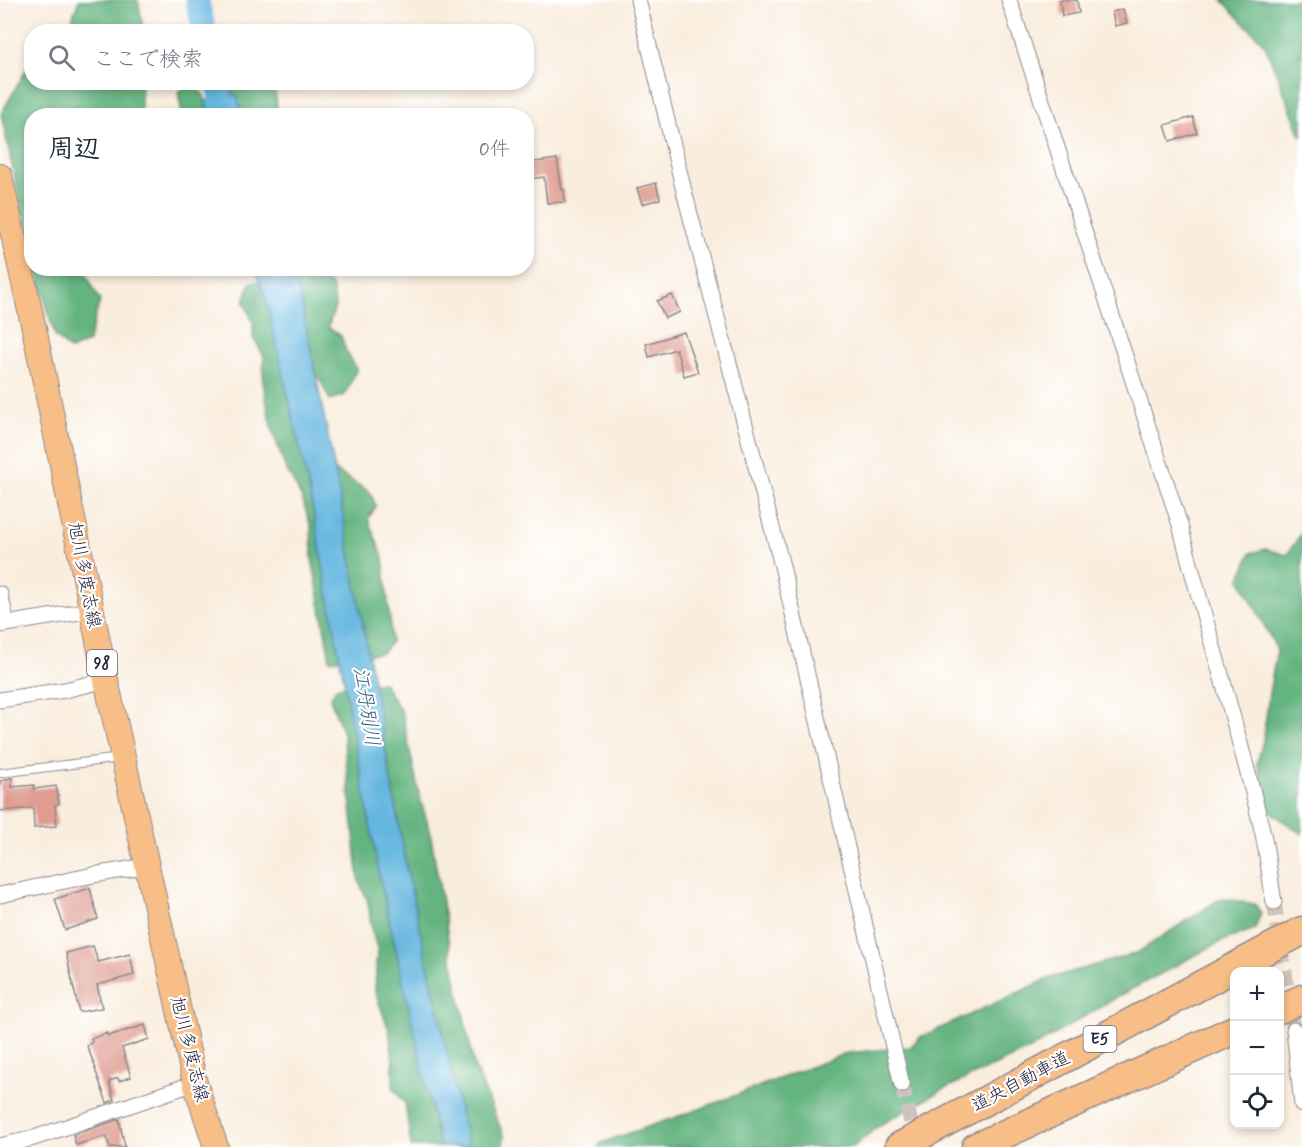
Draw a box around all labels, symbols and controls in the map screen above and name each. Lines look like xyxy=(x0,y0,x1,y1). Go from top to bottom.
search box xyxy=(24,24,534,90)
icon: search xyxy=(45,41,78,74)
text: ここで検索 xyxy=(93,46,203,74)
text: 周辺 xyxy=(48,133,100,167)
text: 0件 xyxy=(479,136,510,163)
street label: 旭川多度志線 xyxy=(62,520,106,630)
road number: 98 xyxy=(87,650,117,676)
water label: 江丹別川 xyxy=(346,665,386,749)
map controls xyxy=(1230,967,1284,1129)
button: + xyxy=(1230,967,1284,1021)
street label: 旭川多度志線 xyxy=(164,994,214,1104)
button: − xyxy=(1230,1021,1284,1075)
road number: E5 xyxy=(1084,1026,1116,1052)
street label: 道央自動車道 xyxy=(968,1046,1074,1118)
button: locate xyxy=(1230,1075,1284,1129)

